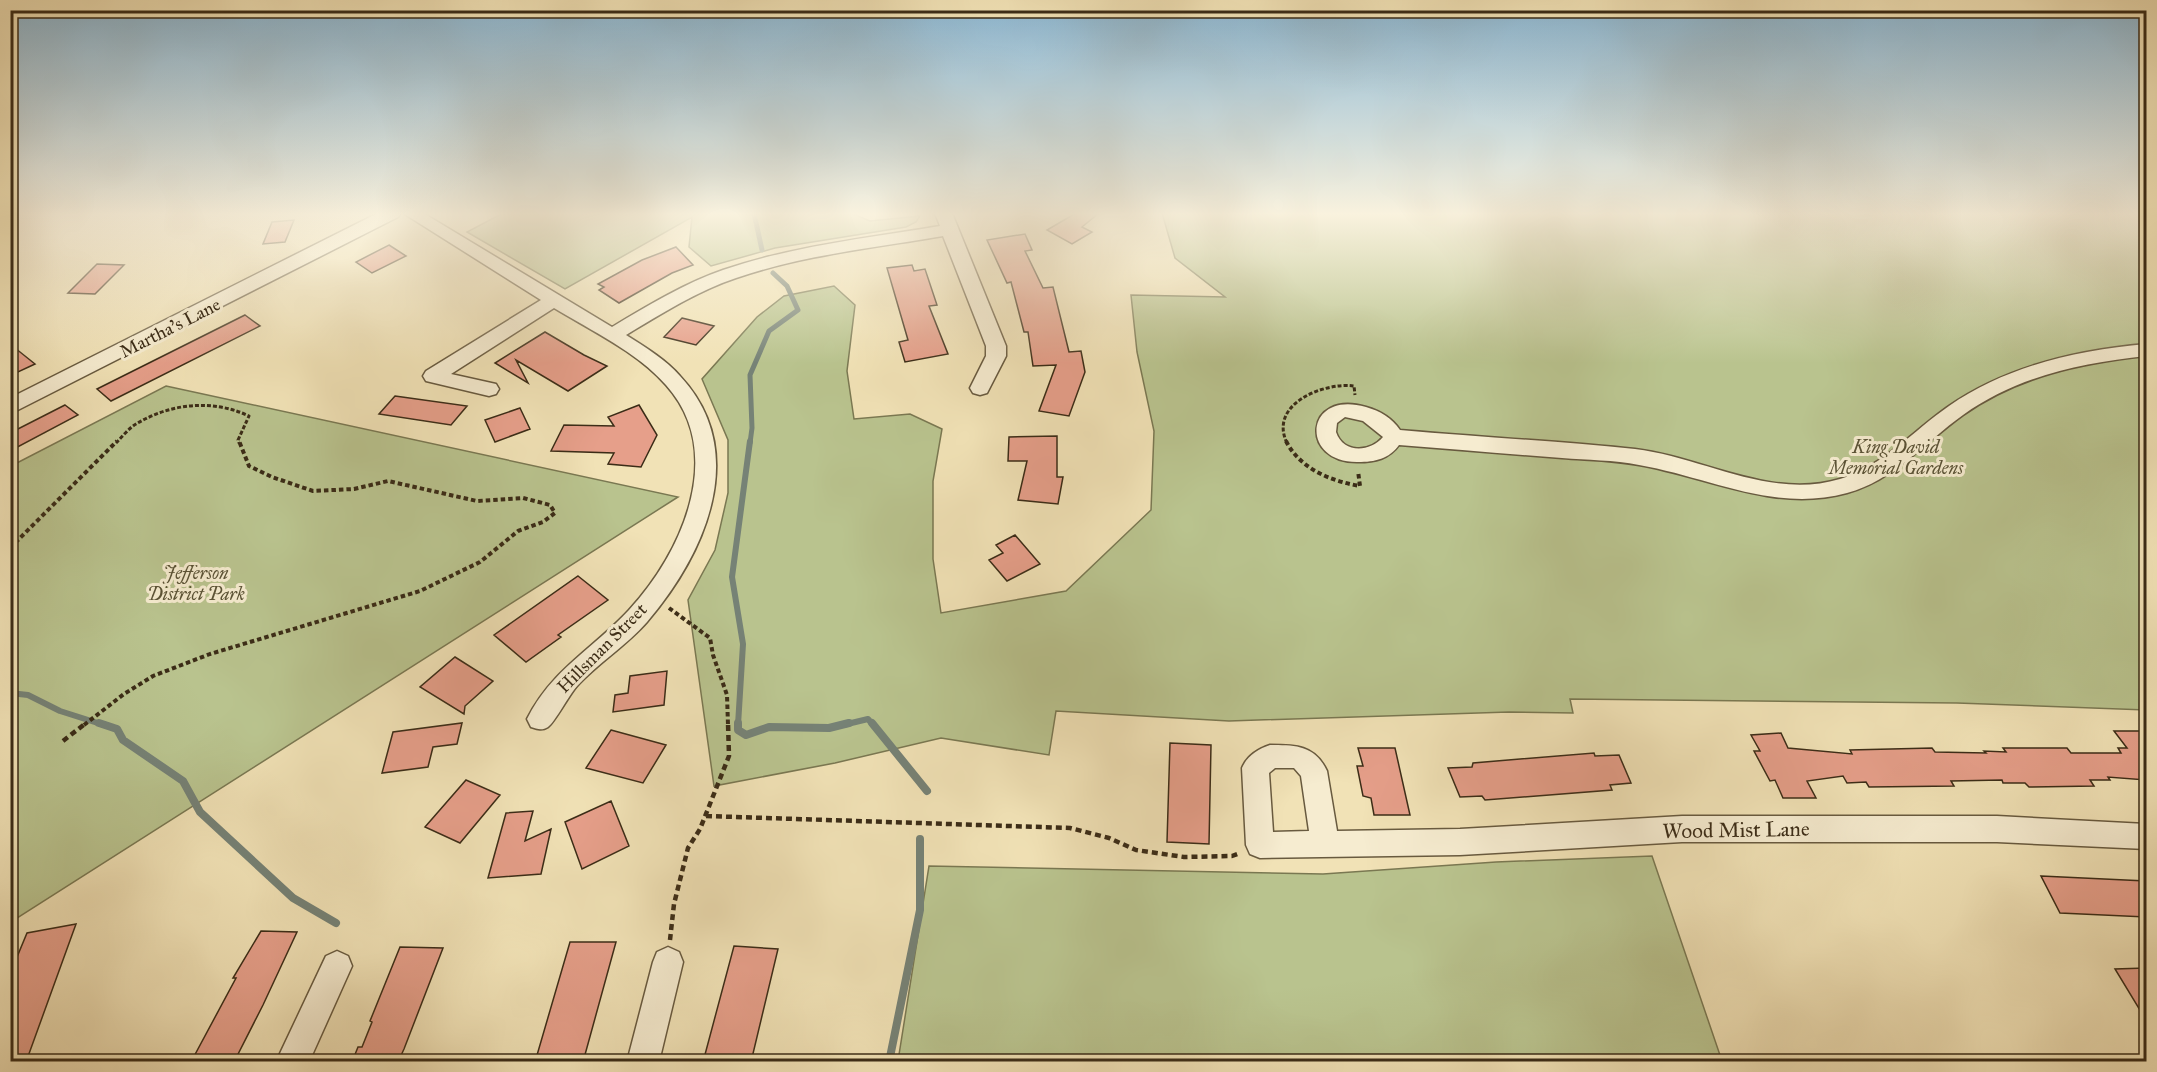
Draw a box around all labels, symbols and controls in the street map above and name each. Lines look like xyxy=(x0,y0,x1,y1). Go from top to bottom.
street label: Martha's Lane xyxy=(116,293,224,363)
park label: King David Memorial Gardens xyxy=(1827,436,1964,479)
park label: Jefferson District Park xyxy=(147,562,245,605)
street label: Hillsman Street xyxy=(553,598,652,697)
street label: Wood Mist Lane xyxy=(1662,816,1810,844)

